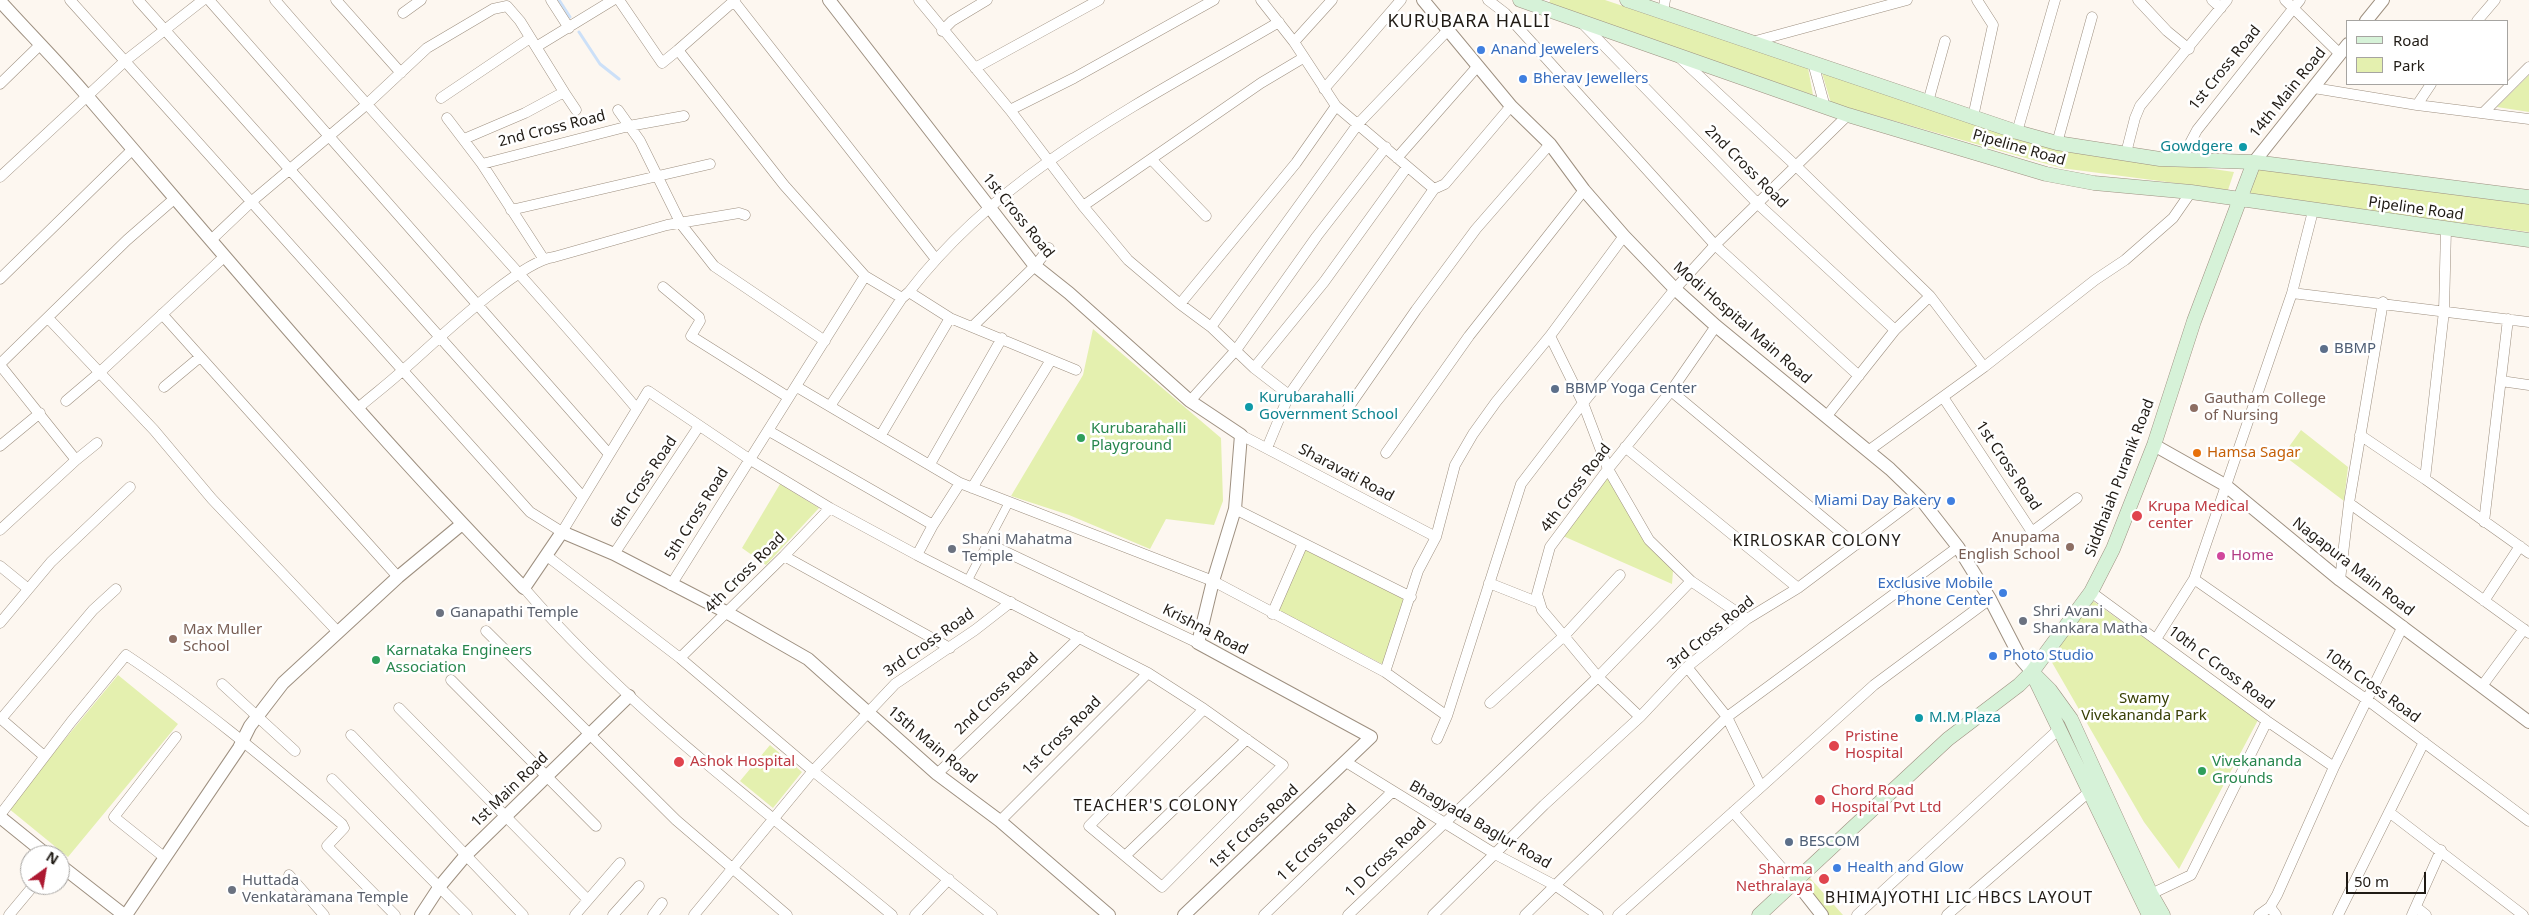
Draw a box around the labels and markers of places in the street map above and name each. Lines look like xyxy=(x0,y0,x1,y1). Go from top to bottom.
place label: Anand Jewelers xyxy=(1491,41,1599,59)
marker: Anand Jewelers xyxy=(1475,44,1487,56)
place label: Bherav Jewellers xyxy=(1533,70,1648,88)
marker: Bherav Jewellers xyxy=(1517,73,1529,85)
place label: Gowdgere xyxy=(2160,138,2233,156)
marker: Gowdgere xyxy=(2237,141,2249,153)
place label: BBMP xyxy=(2334,340,2376,358)
marker: BBMP xyxy=(2318,343,2330,355)
place label: BBMP Yoga Center xyxy=(1565,380,1697,398)
marker: BBMP Yoga Center xyxy=(1549,383,1561,395)
place label: Kurubarahalli Government School xyxy=(1259,389,1398,424)
place label: Gautham College of Nursing xyxy=(2204,390,2326,425)
marker: Kurubarahalli Government School xyxy=(1243,401,1255,413)
marker: Gautham College of Nursing xyxy=(2188,402,2200,414)
place label: Kurubarahalli Playground xyxy=(1091,420,1186,455)
marker: Kurubarahalli Playground xyxy=(1075,432,1087,444)
place label: Hamsa Sagar xyxy=(2207,444,2301,462)
marker: Hamsa Sagar xyxy=(2191,447,2203,459)
place label: Miami Day Bakery xyxy=(1814,492,1941,510)
marker: Miami Day Bakery xyxy=(1945,495,1957,507)
place label: Krupa Medical center xyxy=(2148,498,2249,533)
marker: Krupa Medical center xyxy=(2130,509,2144,523)
place label: Anupama English School xyxy=(1958,529,2060,564)
place label: Shani Mahatma Temple xyxy=(962,531,1073,566)
marker: Anupama English School xyxy=(2064,541,2076,553)
marker: Shani Mahatma Temple xyxy=(946,543,958,555)
place label: Home xyxy=(2231,547,2274,565)
marker: Home xyxy=(2215,550,2227,562)
place label: Exclusive Mobile Phone Center xyxy=(1878,575,1993,610)
marker: Exclusive Mobile Phone Center xyxy=(1997,587,2009,599)
place label: Shri Avani Shankara Matha xyxy=(2033,603,2148,638)
place label: Ganapathi Temple xyxy=(450,604,578,622)
marker: Ganapathi Temple xyxy=(434,607,446,619)
marker: Shri Avani Shankara Matha xyxy=(2017,615,2029,627)
place label: Max Muller School xyxy=(183,621,262,656)
marker: Max Muller School xyxy=(167,633,179,645)
place label: Karnataka Engineers Association xyxy=(386,642,532,677)
place label: Photo Studio xyxy=(2003,647,2094,665)
marker: Photo Studio xyxy=(1987,650,1999,662)
marker: Karnataka Engineers Association xyxy=(370,654,382,666)
place label: M.M Plaza xyxy=(1929,709,2001,727)
marker: M.M Plaza xyxy=(1913,712,1925,724)
place label: Pristine Hospital xyxy=(1845,728,1903,763)
marker: Pristine Hospital xyxy=(1827,739,1841,753)
place label: Ashok Hospital xyxy=(690,753,795,771)
place label: Vivekananda Grounds xyxy=(2212,753,2302,788)
marker: Ashok Hospital xyxy=(672,755,686,769)
marker: Vivekananda Grounds xyxy=(2196,765,2208,777)
place label: Chord Road Hospital Pvt Ltd xyxy=(1831,782,1942,817)
marker: Chord Road Hospital Pvt Ltd xyxy=(1813,793,1827,807)
place label: BESCOM xyxy=(1799,833,1860,851)
marker: BESCOM xyxy=(1783,836,1795,848)
place label: Health and Glow xyxy=(1847,859,1964,877)
place label: Sharma Nethralaya xyxy=(1736,861,1813,896)
marker: Health and Glow xyxy=(1831,862,1843,874)
place label: Huttada Venkataramana Temple xyxy=(242,872,408,907)
marker: Sharma Nethralaya xyxy=(1817,872,1831,886)
marker: Huttada Venkataramana Temple xyxy=(226,884,238,896)

